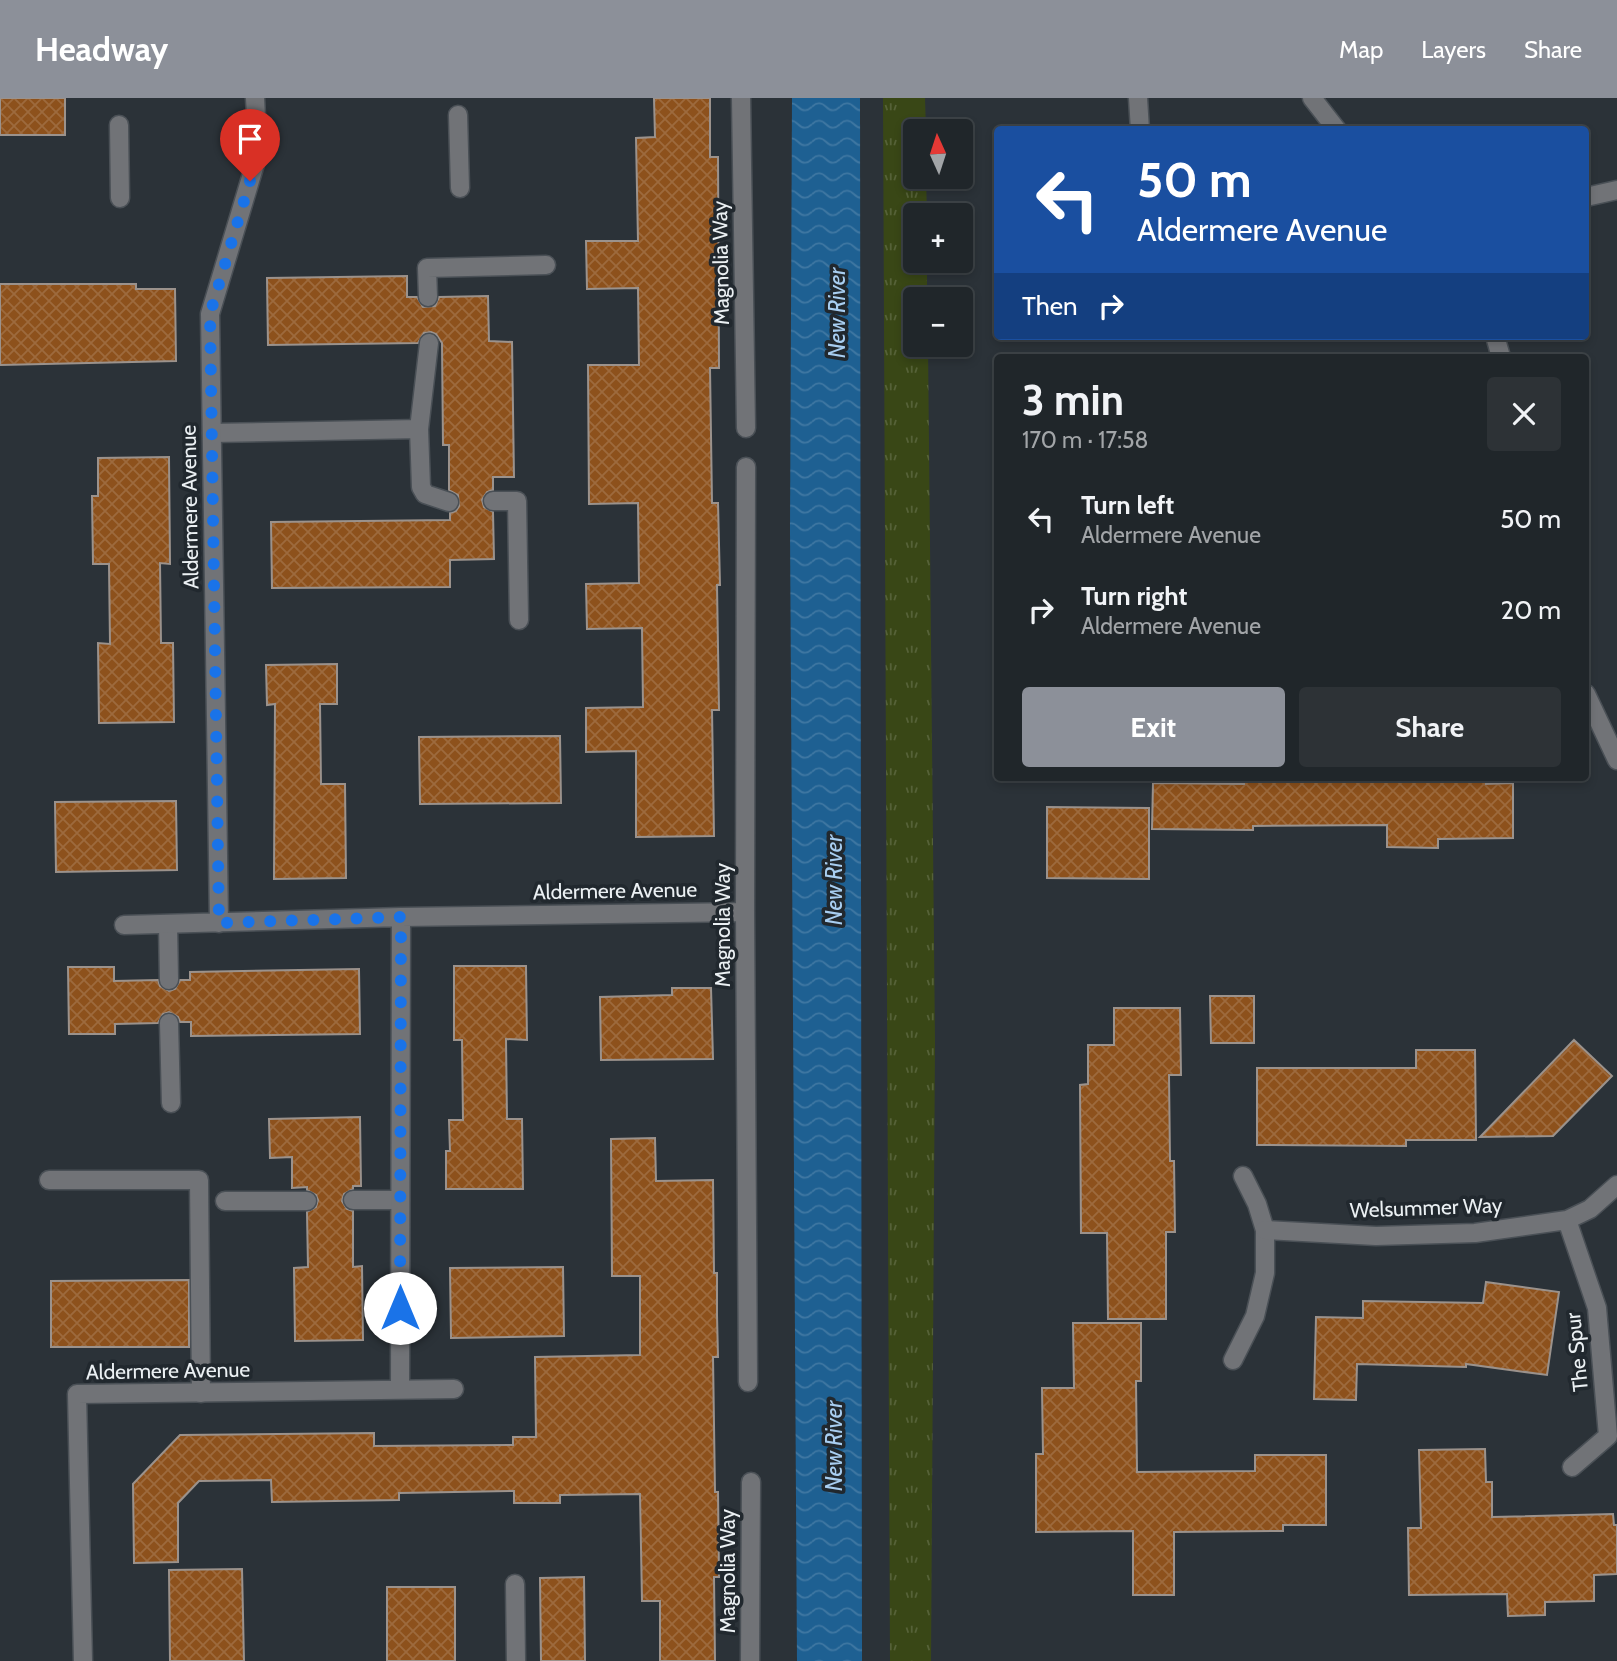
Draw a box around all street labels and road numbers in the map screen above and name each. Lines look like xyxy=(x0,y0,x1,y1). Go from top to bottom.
street label: Magnolia Way xyxy=(707,200,734,325)
street label: Aldermere Avenue xyxy=(176,424,203,589)
street label: Magnolia Way xyxy=(710,862,735,987)
street label: Aldermere Avenue xyxy=(533,877,698,904)
street label: Welsummer Way xyxy=(1349,1192,1503,1223)
street label: The Spur xyxy=(1560,1311,1593,1393)
street label: Aldermere Avenue xyxy=(86,1357,251,1384)
street label: Magnolia Way xyxy=(715,1508,740,1633)

